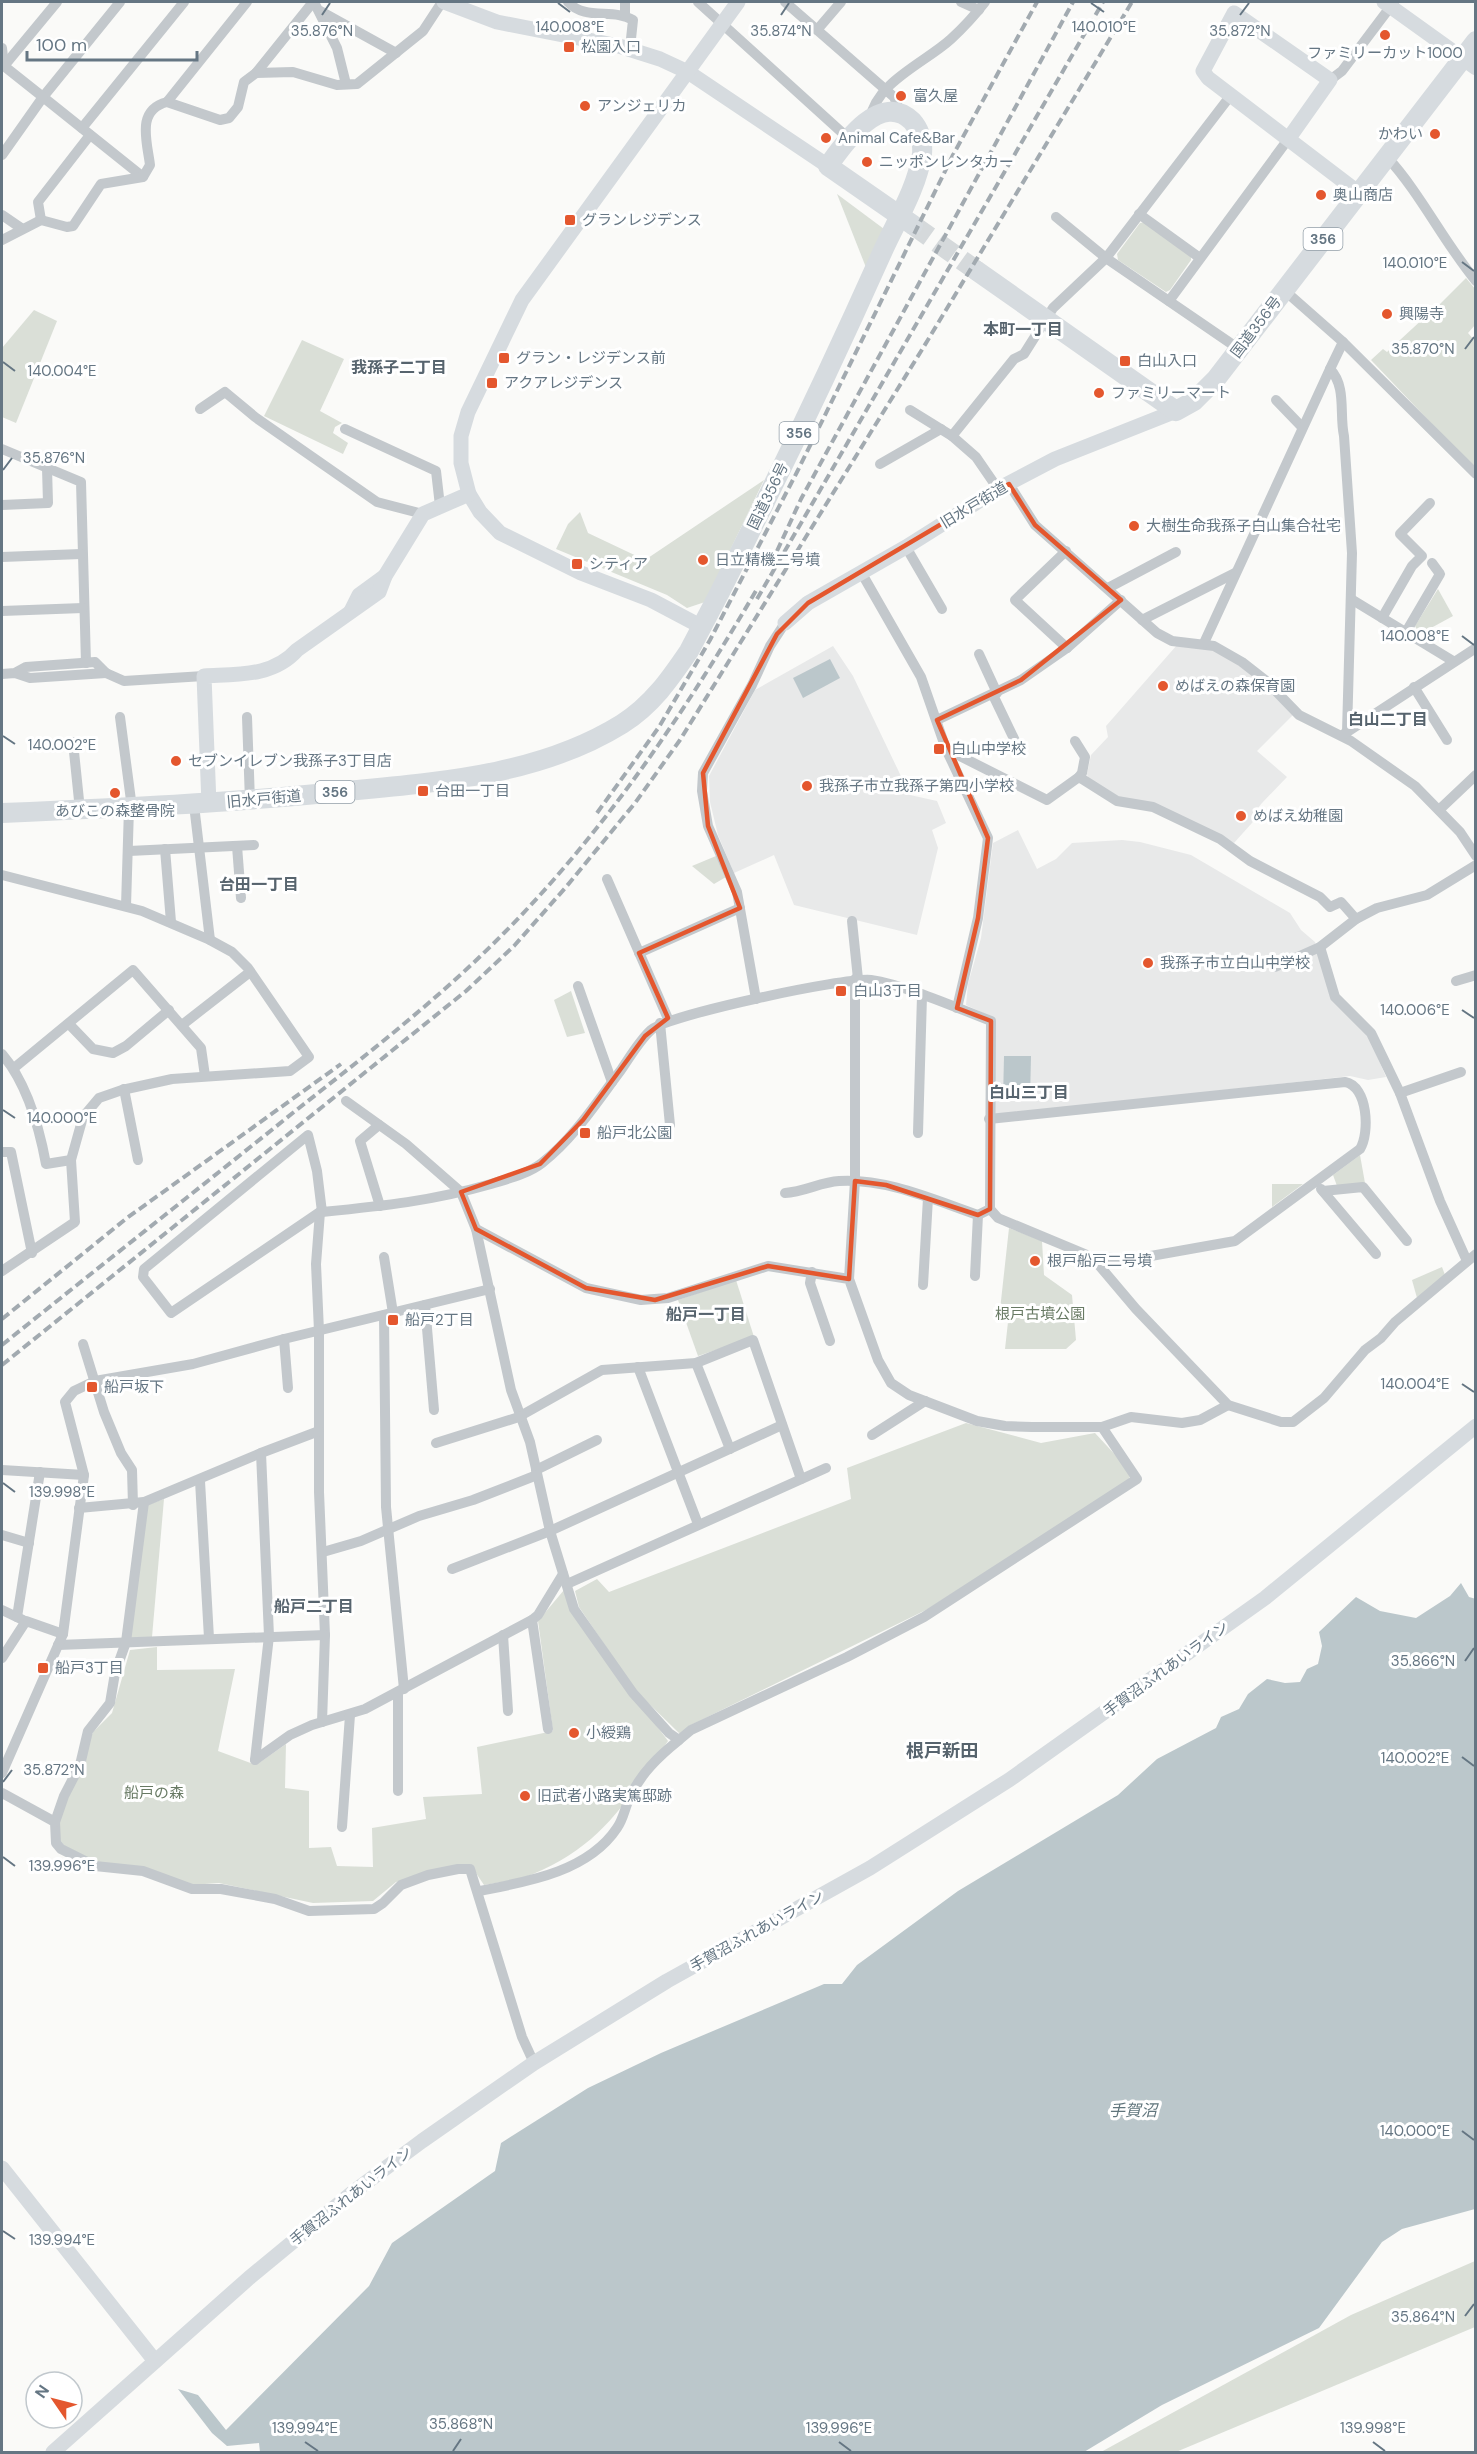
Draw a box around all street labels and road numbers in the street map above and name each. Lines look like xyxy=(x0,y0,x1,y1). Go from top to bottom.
road number: 356 xyxy=(1304,228,1342,250)
street label: 国道356号 xyxy=(1226,292,1286,362)
road number: 356 xyxy=(780,422,818,444)
street label: 国道356号 xyxy=(743,459,793,533)
street label: 旧水戸街道 xyxy=(937,477,1011,533)
road number: 356 xyxy=(316,781,354,803)
street label: 旧水戸街道 xyxy=(226,786,302,812)
street label: 手賀沼ふれあいライン xyxy=(1099,1617,1233,1721)
street label: 手賀沼ふれあいライン xyxy=(687,1886,827,1976)
street label: 手賀沼ふれあいライン xyxy=(286,2142,416,2250)

